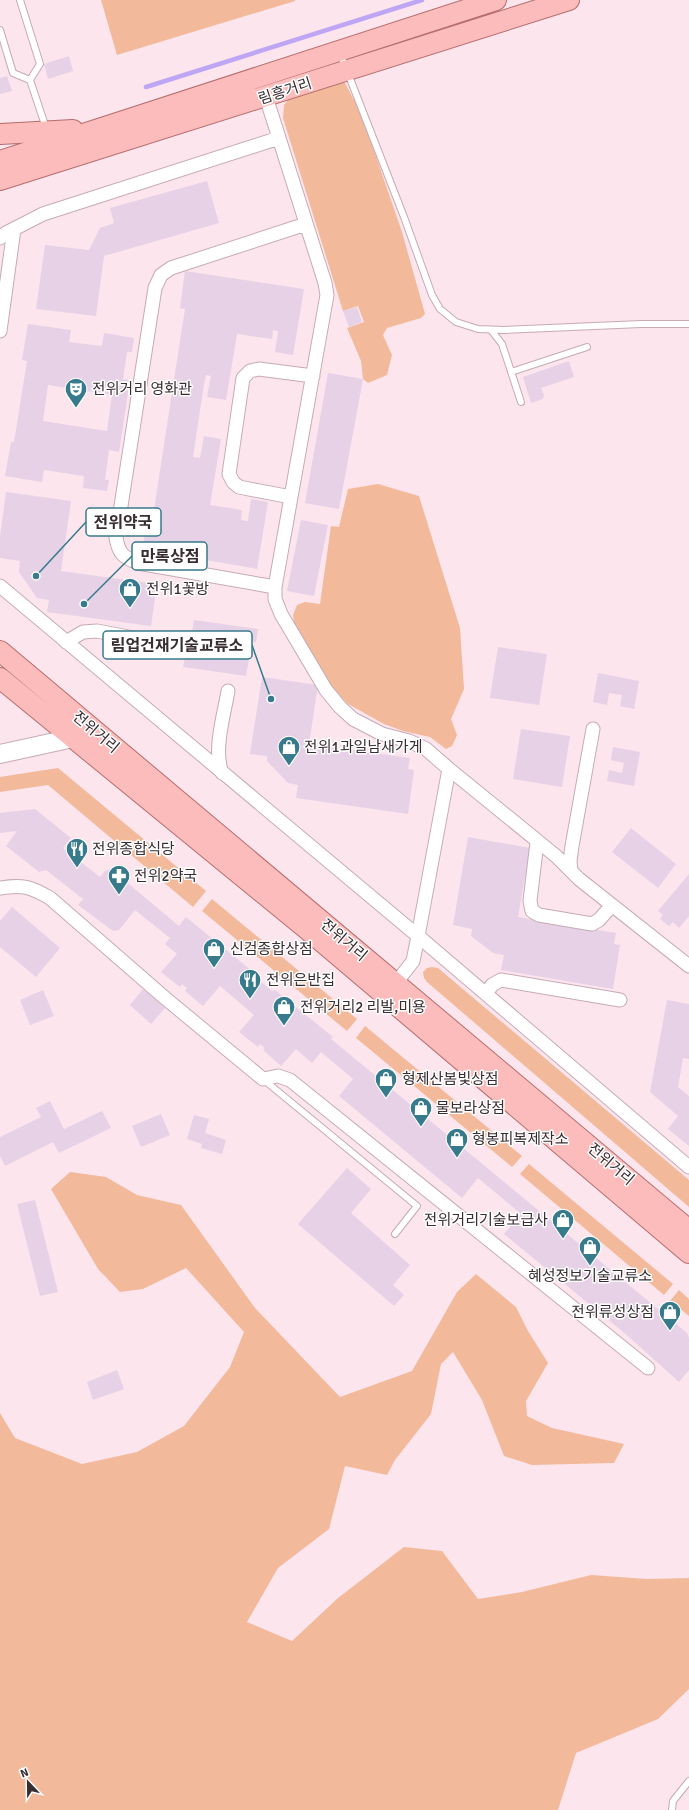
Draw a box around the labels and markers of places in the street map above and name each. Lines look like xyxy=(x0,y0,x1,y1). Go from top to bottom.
theatre icon: 전위거리 영화관 xyxy=(63,376,89,409)
place label: 전위거리 영화관 xyxy=(92,380,192,398)
callout: 전위약국 xyxy=(86,508,161,536)
callout: 만록상점 xyxy=(132,542,207,570)
shop icon: 전위1꽃방 xyxy=(117,576,143,609)
place label: 전위1꽃방 xyxy=(146,580,210,598)
callout: 림업건재기술교류소 xyxy=(103,631,252,659)
shop icon: 전위1과일남새가게 xyxy=(276,734,302,767)
place label: 전위1과일남새가게 xyxy=(304,738,423,756)
restaurant icon: 전위종합식당 xyxy=(64,836,90,869)
place label: 전위종합식당 xyxy=(92,840,175,858)
pharmacy icon: 전위2약국 xyxy=(106,863,132,896)
place label: 전위2약국 xyxy=(134,867,197,885)
shop icon: 신검종합상점 xyxy=(201,936,227,969)
place label: 신검종합상점 xyxy=(230,940,313,958)
restaurant icon: 전위은반집 xyxy=(237,967,263,1000)
place label: 전위은반집 xyxy=(266,971,335,989)
shop icon: 전위거리2 리발,미용 xyxy=(271,994,297,1027)
place label: 전위거리2 리발,미용 xyxy=(300,998,426,1016)
shop icon: 형제산봄빛상점 xyxy=(373,1066,399,1099)
place label: 형제산봄빛상점 xyxy=(402,1070,499,1088)
shop icon: 물보라상점 xyxy=(408,1095,434,1128)
place label: 물보라상점 xyxy=(436,1099,505,1117)
shop icon: 형봉피복제작소 xyxy=(444,1126,470,1159)
place label: 형봉피복제작소 xyxy=(472,1130,569,1148)
shop icon: 전위거리기술보급사 xyxy=(550,1207,576,1240)
place label: 전위거리기술보급사 xyxy=(424,1211,548,1229)
shop icon: 혜성정보기술교류소 xyxy=(577,1234,603,1267)
place label: 혜성정보기술교류소 xyxy=(528,1267,652,1285)
shop icon: 전위류성상점 xyxy=(657,1299,683,1332)
place label: 전위류성상점 xyxy=(571,1303,654,1321)

